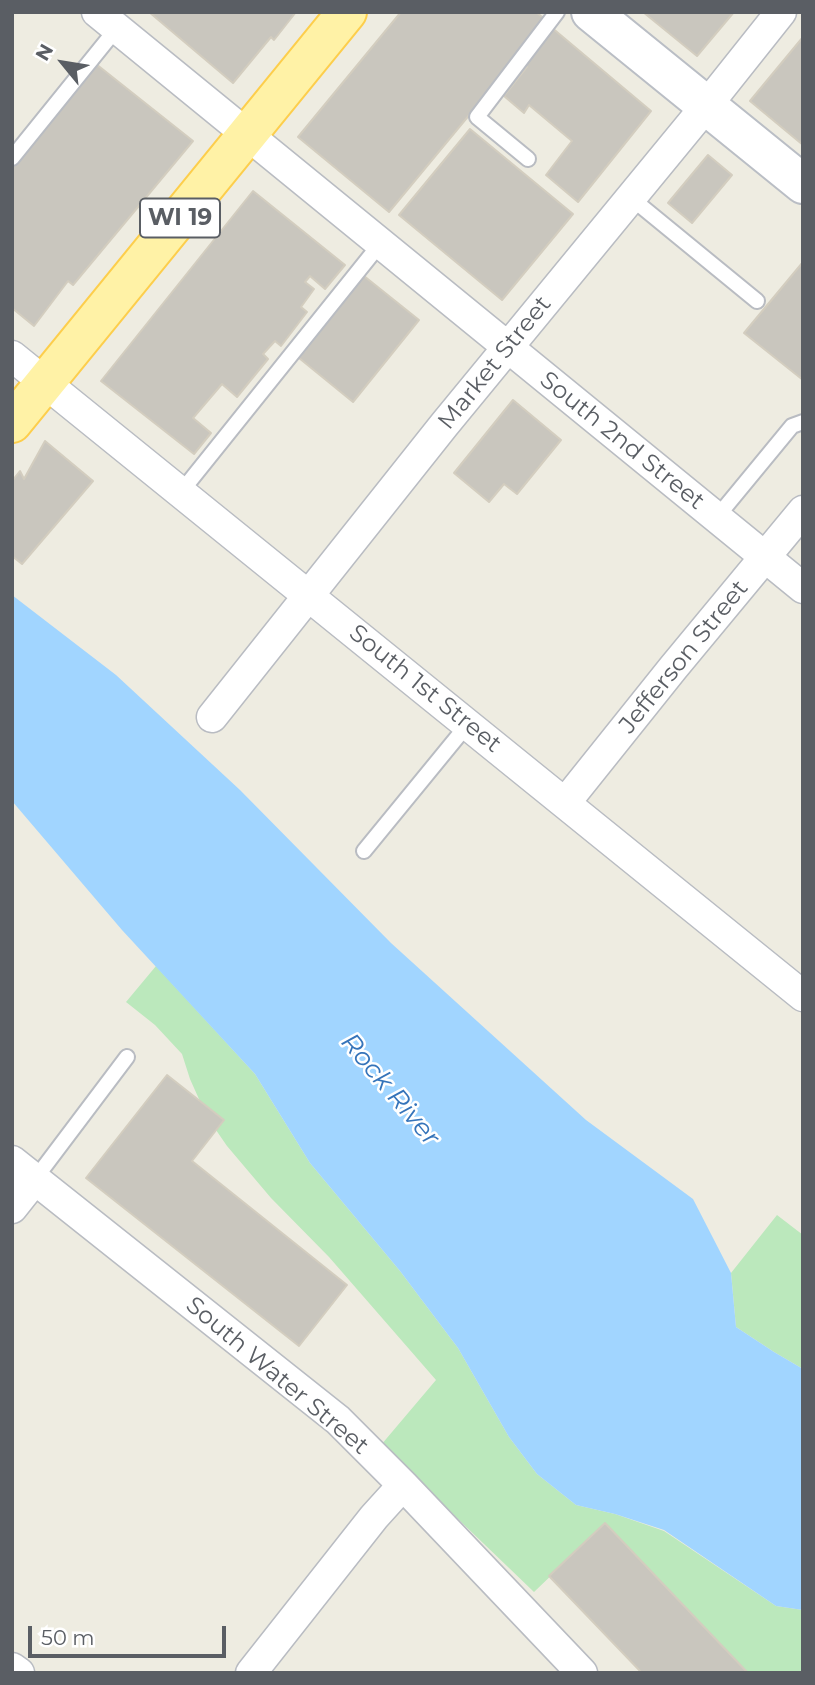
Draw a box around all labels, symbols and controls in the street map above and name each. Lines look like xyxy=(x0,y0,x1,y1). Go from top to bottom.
north arrow xyxy=(28,28,98,98)
text: N xyxy=(31,40,58,65)
road number: WI 19 xyxy=(140,198,220,238)
street label: Market Street xyxy=(432,290,558,436)
street label: South 2nd Street xyxy=(534,366,710,516)
street label: Jefferson Street xyxy=(613,575,755,739)
street label: South 1st Street xyxy=(343,619,507,759)
water label: Rock River xyxy=(334,1027,446,1153)
street label: South Water Street xyxy=(180,1291,374,1461)
scale bar xyxy=(32,1612,229,1656)
text: 50 m xyxy=(41,1625,95,1650)

